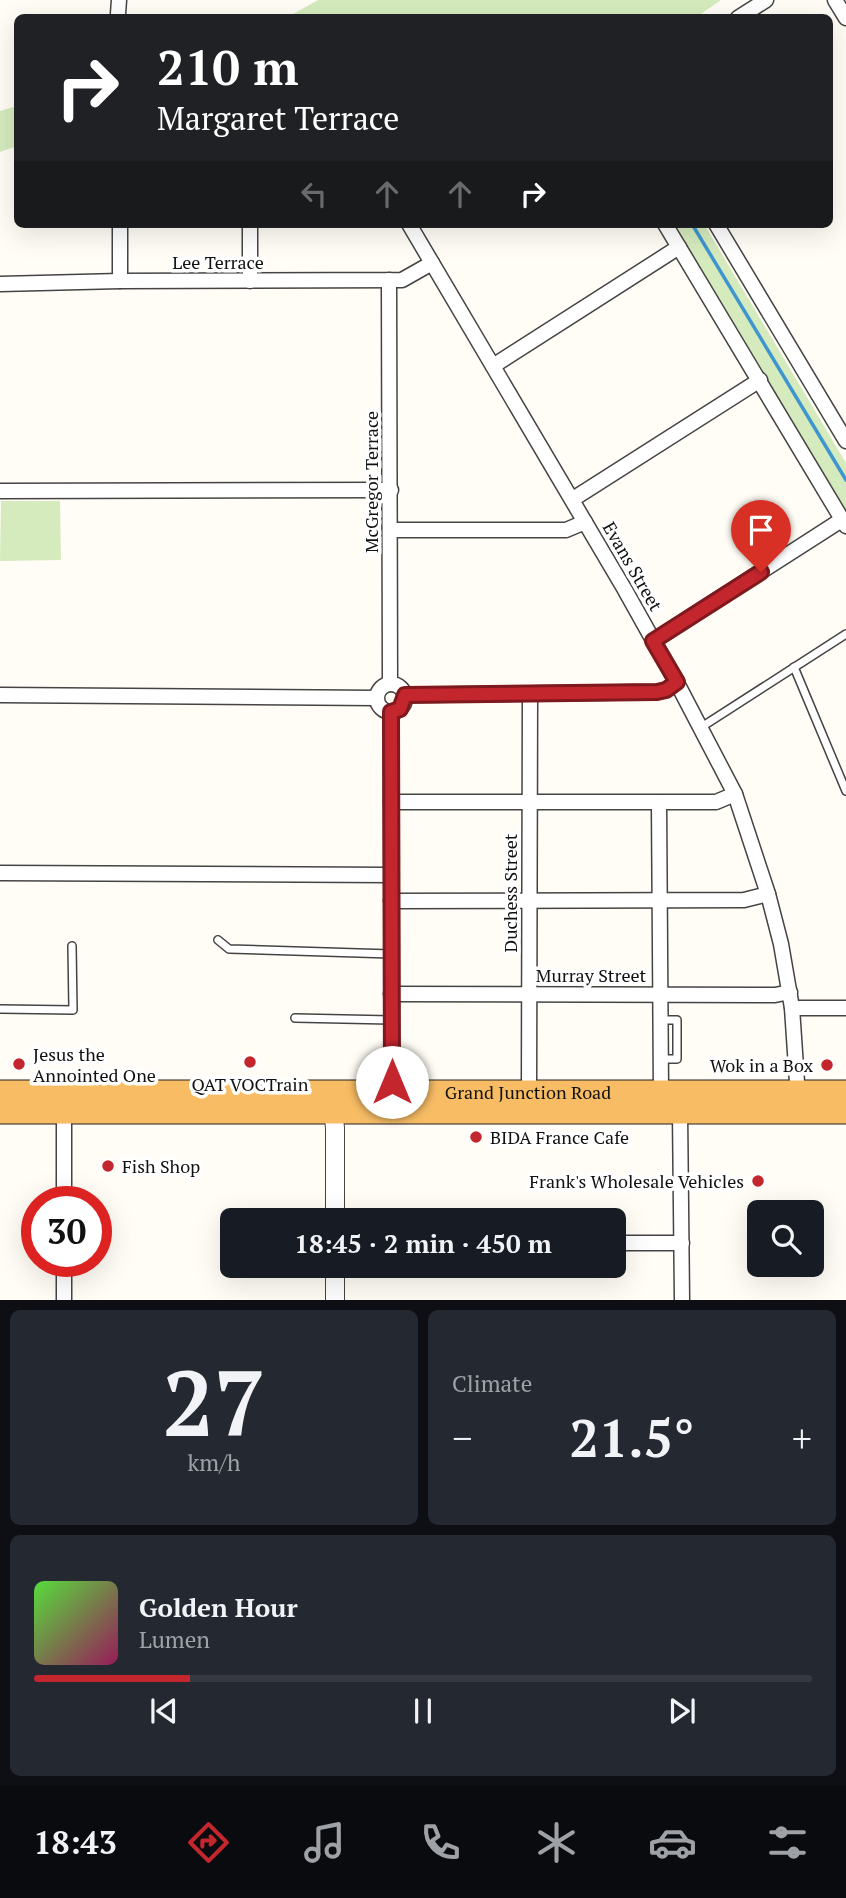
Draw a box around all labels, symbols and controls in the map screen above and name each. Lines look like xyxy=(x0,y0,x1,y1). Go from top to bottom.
text: 210 m xyxy=(157,34,299,99)
icon: right xyxy=(42,42,133,133)
text: Margaret Terrace xyxy=(157,97,399,139)
icon: left xyxy=(295,175,333,213)
icon: ahead xyxy=(368,175,406,213)
icon: ahead xyxy=(441,175,479,213)
icon: right xyxy=(514,175,552,213)
street label: Lee Terrace xyxy=(172,250,264,274)
street label: McGregor Terrace xyxy=(359,411,383,553)
pin xyxy=(731,500,791,572)
icon: arrive xyxy=(742,511,780,549)
street label: Evans Street xyxy=(598,517,668,615)
street label: Duchess Street xyxy=(498,833,522,953)
street label: Murray Street xyxy=(536,963,646,987)
place label: Jesus the Annointed One xyxy=(33,1042,156,1087)
position arrow xyxy=(355,1045,429,1119)
place label: Wok in a Box xyxy=(710,1053,814,1077)
marker: QAT VOCTrain xyxy=(242,1054,258,1070)
marker: Jesus the Annointed One xyxy=(11,1056,27,1072)
marker: Wok in a Box xyxy=(819,1057,835,1073)
place label: QAT VOCTrain xyxy=(192,1072,309,1096)
street label: Grand Junction Road xyxy=(445,1080,611,1104)
place label: BIDA France Cafe xyxy=(490,1125,629,1149)
marker: BIDA France Cafe xyxy=(468,1129,484,1145)
place label: Fish Shop xyxy=(122,1154,200,1178)
marker: Fish Shop xyxy=(100,1158,116,1174)
place label: Frank's Wholesale Vehicles xyxy=(529,1169,744,1193)
marker: Frank's Wholesale Vehicles xyxy=(750,1173,766,1189)
speed limit sign: 30 xyxy=(21,1186,112,1277)
map controls xyxy=(747,1200,824,1277)
button: search xyxy=(747,1200,824,1277)
text: 18:45 · 2 min · 450 m xyxy=(294,1226,552,1260)
text: 27 xyxy=(163,1341,265,1462)
text: Climate xyxy=(452,1368,532,1399)
text: 21.5° xyxy=(569,1403,695,1472)
text: − xyxy=(452,1413,472,1463)
text: + xyxy=(792,1413,812,1463)
text: km/h xyxy=(187,1447,241,1478)
text: Golden Hour xyxy=(139,1590,298,1624)
text: Lumen xyxy=(139,1624,210,1655)
icon: previous xyxy=(145,1692,183,1730)
icon: pause xyxy=(404,1692,442,1730)
icon: next xyxy=(663,1692,701,1730)
icon: directions xyxy=(184,1818,233,1867)
icon: music xyxy=(300,1818,349,1867)
icon: phone xyxy=(416,1818,465,1867)
icon: climate xyxy=(532,1818,581,1867)
icon: car xyxy=(648,1818,697,1867)
icon: filters xyxy=(763,1818,812,1867)
text: 18:43 xyxy=(33,1821,117,1863)

